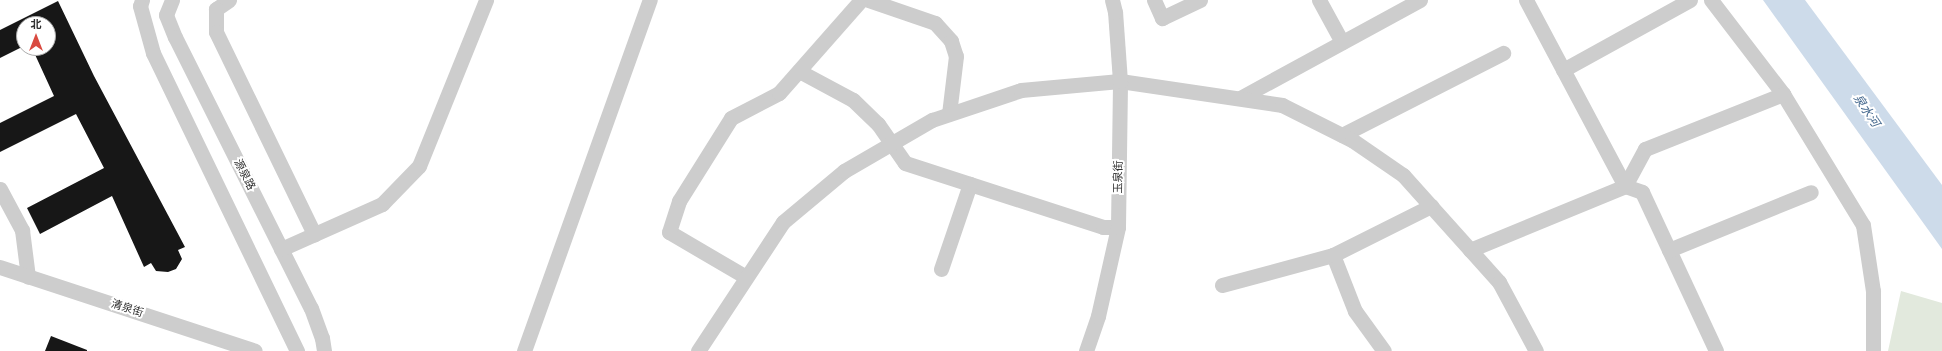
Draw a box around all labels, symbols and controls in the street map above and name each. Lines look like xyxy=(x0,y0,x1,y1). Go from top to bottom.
north arrow xyxy=(16,16,56,56)
text: 北 xyxy=(31,18,42,31)
water label: 泉水河 xyxy=(1850,92,1882,130)
street label: 源泉路 xyxy=(231,157,257,193)
street label: 玉泉街 xyxy=(1112,160,1126,194)
street label: 清泉街 xyxy=(109,298,145,320)

